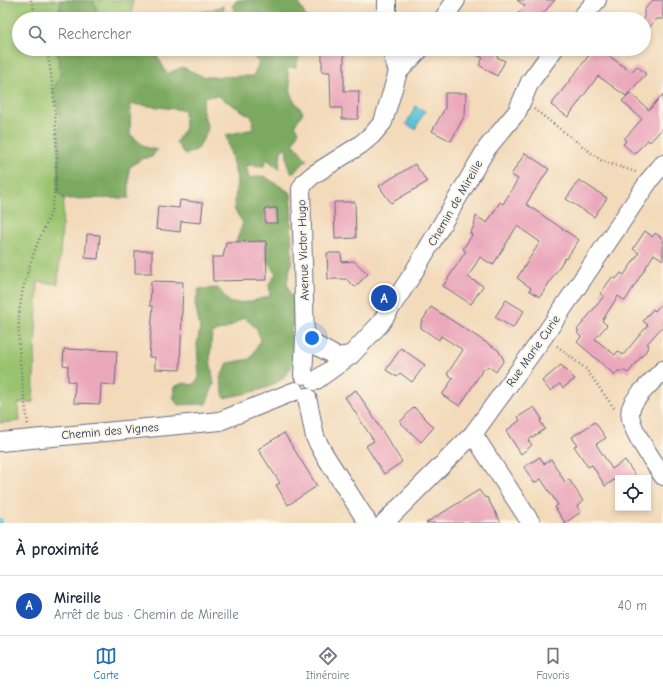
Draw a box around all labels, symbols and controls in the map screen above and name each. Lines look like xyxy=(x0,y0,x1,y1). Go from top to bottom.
search box xyxy=(12,12,651,56)
icon: search xyxy=(26,23,48,45)
text: Rechercher xyxy=(58,25,131,43)
street label: Chemin de Mireille xyxy=(425,158,485,248)
street label: Avenue Victor Hugo xyxy=(294,199,312,301)
pin: A xyxy=(371,283,397,313)
street label: Rue Marie Curie xyxy=(503,313,563,389)
your location xyxy=(302,328,322,348)
street label: Chemin des Vignes xyxy=(61,420,159,442)
map controls xyxy=(615,475,651,511)
button: locate xyxy=(615,475,651,511)
text: À proximité xyxy=(16,540,99,559)
text: Mireille xyxy=(54,589,101,607)
text: A xyxy=(25,598,33,613)
text: 40 m xyxy=(618,598,647,613)
text: Arrêt de bus · Chemin de Mireille xyxy=(54,607,239,622)
tab: Carte xyxy=(94,645,119,682)
tab: Itinéraire xyxy=(306,645,349,682)
tab: Favoris xyxy=(536,645,569,682)

